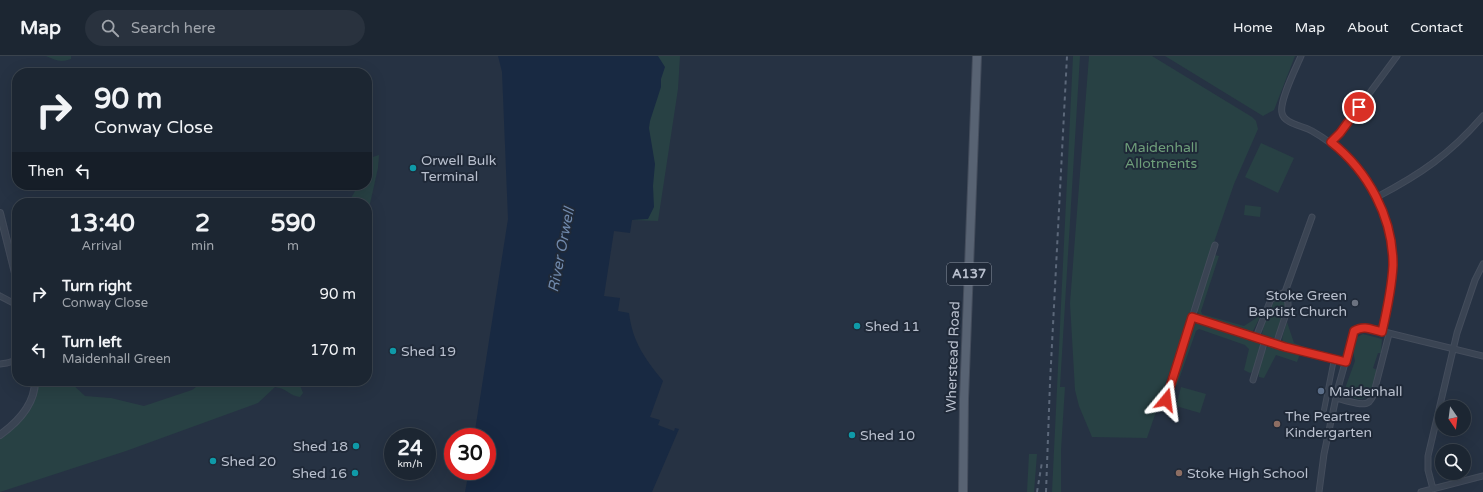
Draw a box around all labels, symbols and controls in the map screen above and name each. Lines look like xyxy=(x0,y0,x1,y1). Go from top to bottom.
search box xyxy=(85,10,365,46)
text: Map xyxy=(20,17,61,39)
icon: search xyxy=(99,17,121,39)
text: Search here xyxy=(131,19,215,37)
text: Home xyxy=(1233,19,1273,36)
text: Map xyxy=(1295,19,1325,36)
text: About xyxy=(1347,19,1389,36)
text: Contact xyxy=(1411,19,1463,36)
text: 90 m xyxy=(94,82,162,116)
icon: right xyxy=(28,84,80,136)
pin xyxy=(1342,90,1376,124)
icon: arrive xyxy=(1348,96,1370,118)
text: Conway Close xyxy=(94,116,213,138)
park label: Maidenhall Allotments xyxy=(1124,139,1198,172)
place label: Orwell Bulk Terminal xyxy=(421,152,497,185)
icon: left xyxy=(72,160,94,182)
text: Then xyxy=(28,162,64,180)
marker: Orwell Bulk Terminal xyxy=(408,163,418,173)
water label: River Orwell xyxy=(544,204,578,294)
text: 13:40 xyxy=(68,209,135,238)
text: 2 xyxy=(195,209,210,238)
text: 590 xyxy=(270,209,316,238)
text: Arrival xyxy=(81,238,122,254)
text: min xyxy=(191,238,214,254)
text: m xyxy=(287,238,299,254)
road number: A137 xyxy=(947,263,991,285)
text: Turn right xyxy=(62,277,132,295)
icon: right xyxy=(28,283,50,305)
text: 90 m xyxy=(319,285,356,303)
place label: Stoke Green Baptist Church xyxy=(1248,287,1347,320)
text: Conway Close xyxy=(62,295,148,311)
marker: Stoke Green Baptist Church xyxy=(1350,298,1360,308)
street label: Wherstead Road xyxy=(943,301,963,413)
place label: Shed 11 xyxy=(865,318,920,335)
marker: Shed 11 xyxy=(852,321,862,331)
text: Turn left xyxy=(62,333,122,351)
icon: left xyxy=(28,339,50,361)
text: 170 m xyxy=(310,341,356,359)
place label: Shed 19 xyxy=(401,343,456,360)
marker: Shed 19 xyxy=(388,346,398,356)
text: Maidenhall Green xyxy=(62,351,171,367)
position arrow xyxy=(1145,379,1187,421)
place label: Maidenhall xyxy=(1329,383,1403,400)
marker: Maidenhall xyxy=(1316,386,1326,396)
north arrow xyxy=(1435,400,1471,436)
map controls xyxy=(1435,400,1471,480)
place label: The Peartree Kindergarten xyxy=(1285,408,1372,441)
marker: The Peartree Kindergarten xyxy=(1272,419,1282,429)
place label: Shed 10 xyxy=(860,427,915,444)
speed limit sign: 30 xyxy=(444,428,496,480)
marker: Shed 10 xyxy=(847,430,857,440)
text: 24 xyxy=(397,437,423,461)
place label: Shed 18 xyxy=(293,438,348,455)
marker: Shed 18 xyxy=(351,441,361,451)
button: search xyxy=(1435,444,1471,480)
place label: Shed 20 xyxy=(221,453,276,470)
marker: Shed 20 xyxy=(208,456,218,466)
text: km/h xyxy=(397,458,423,470)
place label: Shed 16 xyxy=(292,465,347,482)
place label: Stoke High School xyxy=(1187,465,1308,482)
marker: Shed 16 xyxy=(350,468,360,478)
marker: Stoke High School xyxy=(1174,468,1184,478)

